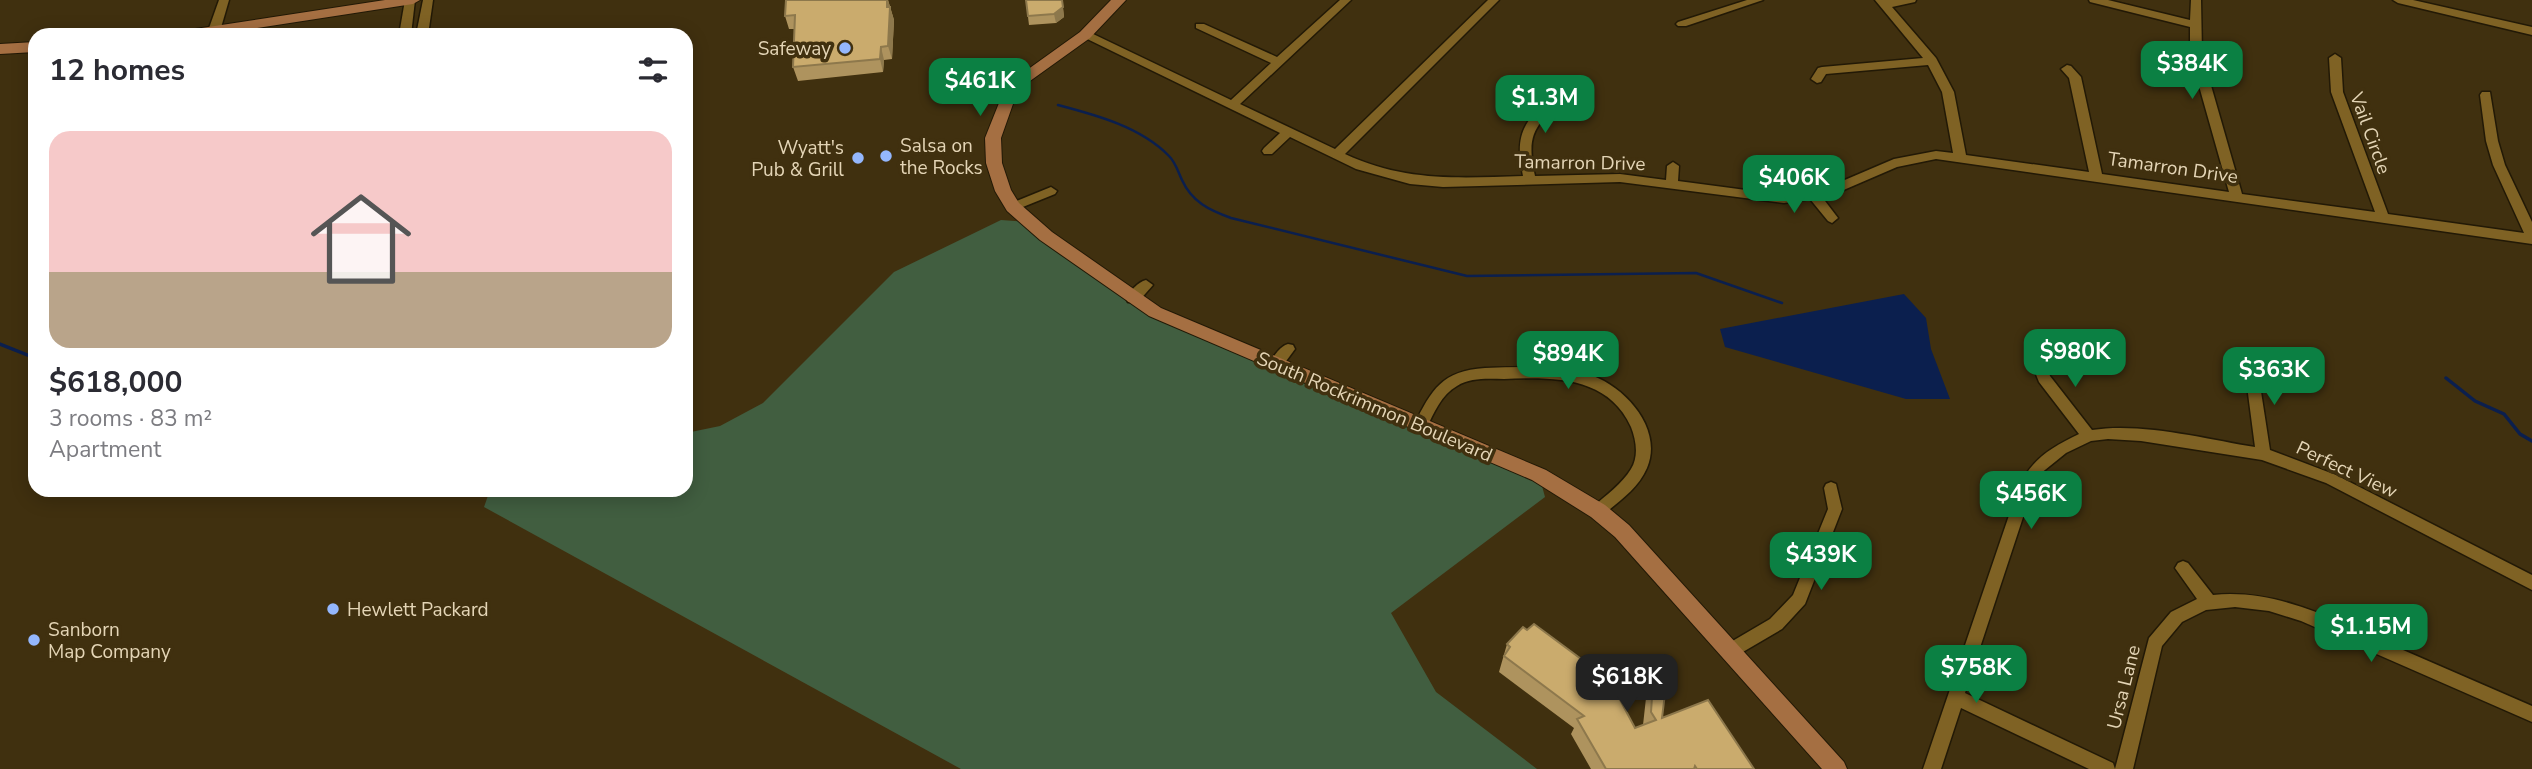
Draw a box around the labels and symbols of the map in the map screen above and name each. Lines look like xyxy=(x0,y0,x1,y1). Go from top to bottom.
place label: Safeway xyxy=(758,36,831,62)
marker: Safeway xyxy=(837,40,853,56)
pin: $384K xyxy=(2143,42,2241,101)
pin: $461K xyxy=(931,58,1029,118)
pin: $1.3M xyxy=(1496,76,1594,135)
street label: Vail Circle xyxy=(2343,88,2397,178)
place label: Salsa on the Rocks xyxy=(900,133,983,181)
place label: Wyatt's Pub & Grill xyxy=(751,135,844,183)
street label: Tamarron Drive xyxy=(2106,146,2240,190)
marker: Salsa on the Rocks xyxy=(878,148,894,164)
street label: Tamarron Drive xyxy=(1514,149,1646,177)
marker: Wyatt's Pub & Grill xyxy=(850,150,866,166)
pin: $406K xyxy=(1745,156,1843,215)
pin: $980K xyxy=(2026,330,2124,389)
pin: $894K xyxy=(1519,332,1617,391)
street label: South Rockrimmon Boulevard xyxy=(1253,345,1496,468)
pin: $363K xyxy=(2225,348,2323,407)
street label: Perfect View xyxy=(2292,435,2401,505)
pin: $456K xyxy=(1982,472,2080,531)
pin: $439K xyxy=(1772,532,1870,592)
place label: Hewlett Packard xyxy=(347,597,489,623)
marker: Hewlett Packard xyxy=(325,601,341,617)
pin: $1.15M xyxy=(2314,604,2428,664)
place label: Sanborn Map Company xyxy=(48,617,171,665)
marker: Sanborn Map Company xyxy=(26,632,42,648)
street label: Ursa Lane xyxy=(2101,642,2147,732)
pin: $758K xyxy=(1927,646,2025,705)
pin: $618K xyxy=(1578,654,1676,714)

